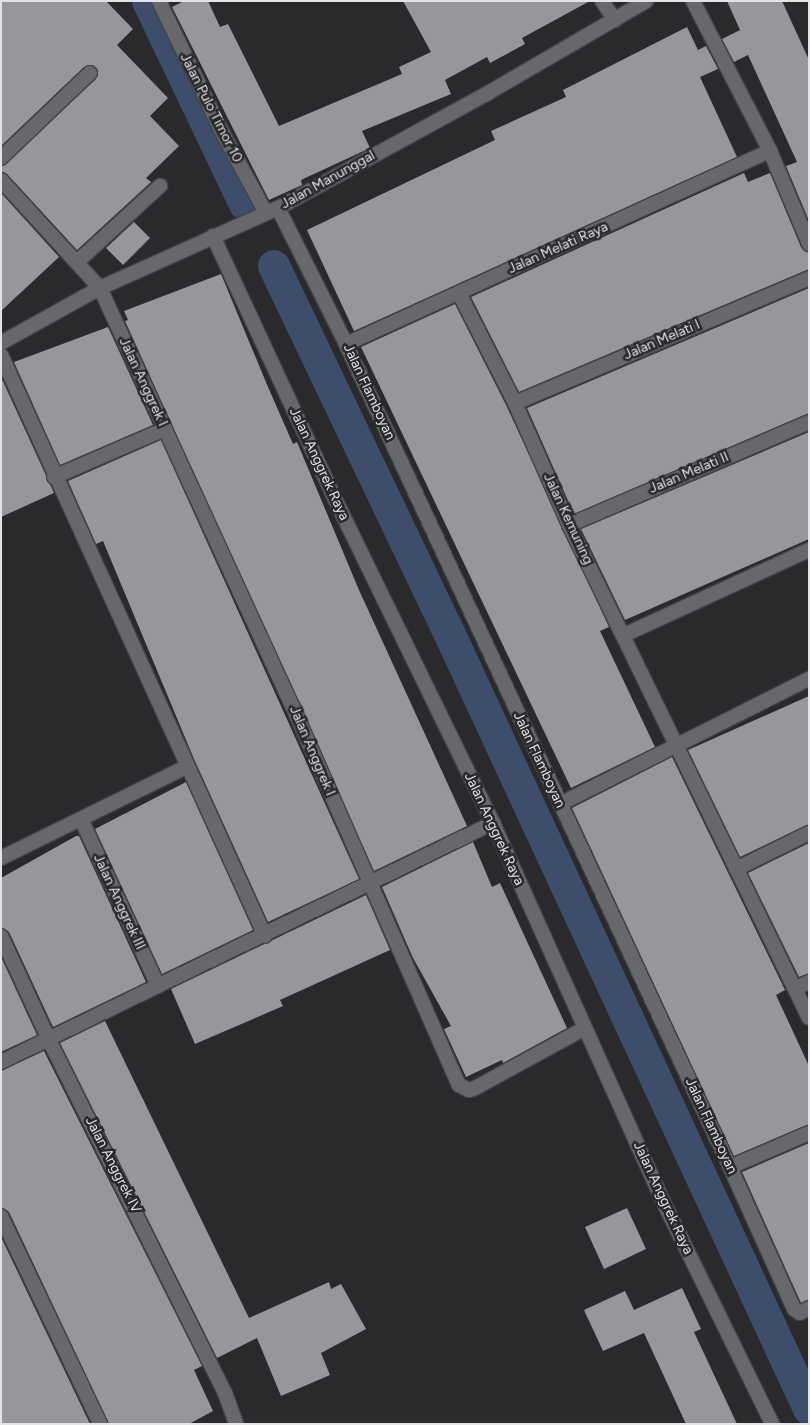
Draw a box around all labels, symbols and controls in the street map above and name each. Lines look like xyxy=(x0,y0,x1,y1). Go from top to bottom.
street label: Jalan Pulo Timor 10 xyxy=(176,51,246,165)
street label: Jalan Manunggal xyxy=(278,147,378,213)
street label: Jalan Melati Raya xyxy=(505,218,611,278)
street label: Jalan Melati I xyxy=(621,316,703,364)
street label: Jalan Anggrek I xyxy=(115,335,171,429)
street label: Jalan Flamboyan xyxy=(339,341,399,443)
street label: Jalan Anggrek Raya xyxy=(286,405,352,523)
street label: Jalan Melati II xyxy=(647,449,731,497)
street label: Jalan Kemuning xyxy=(540,471,596,567)
street label: Jalan Anggrek I xyxy=(286,704,338,798)
street label: Jalan Flamboyan xyxy=(509,709,569,811)
street label: Jalan Anggrek Raya xyxy=(461,770,527,888)
street label: Jalan Anggrek III xyxy=(90,852,148,952)
street label: Jalan Flamboyan xyxy=(681,1075,741,1177)
street label: Jalan Anggrek IV xyxy=(82,1114,144,1216)
street label: Jalan Anggrek Raya xyxy=(630,1139,696,1257)

